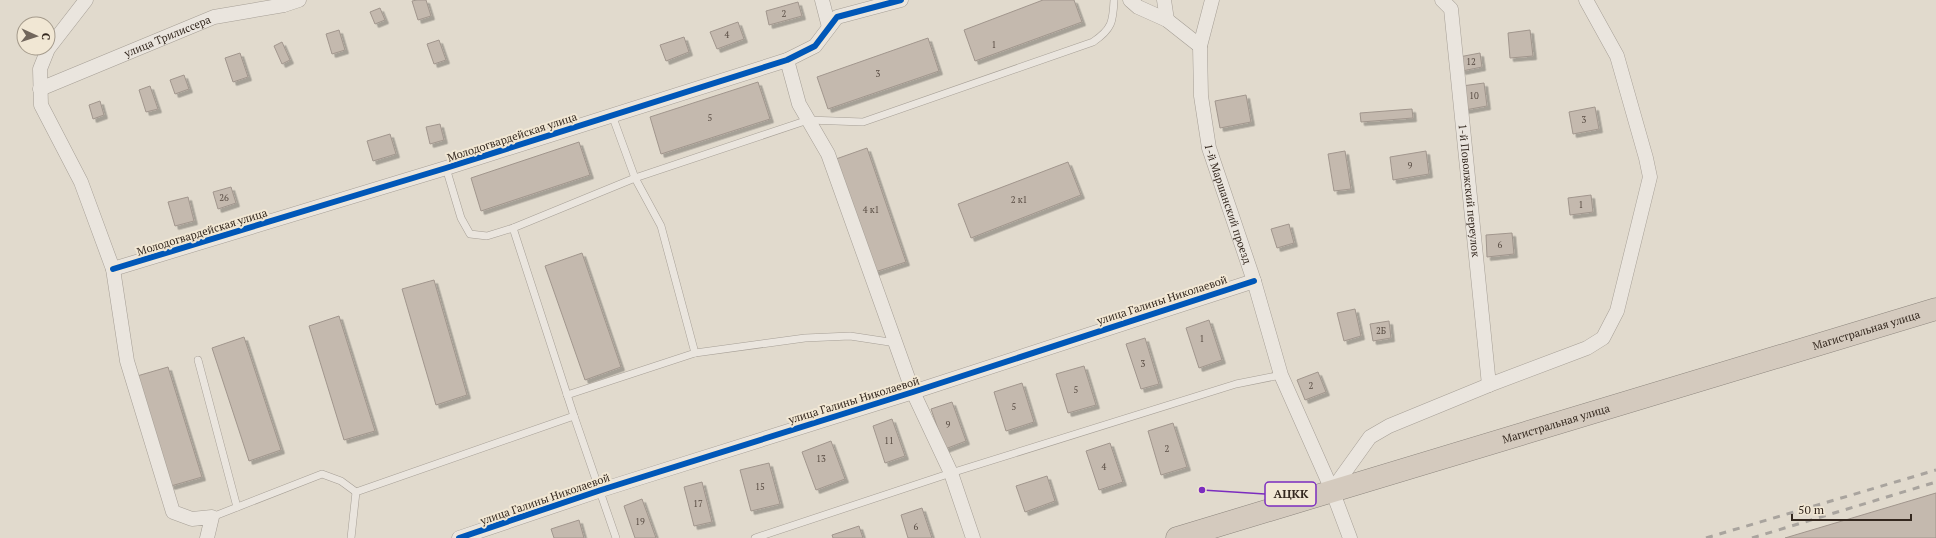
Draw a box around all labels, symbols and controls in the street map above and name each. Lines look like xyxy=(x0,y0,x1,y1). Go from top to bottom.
house number: 2 xyxy=(782,8,787,20)
street label: улица Трилиссера xyxy=(121,12,213,61)
north arrow xyxy=(16,16,56,56)
house number: 4 xyxy=(725,29,730,41)
text: С xyxy=(39,33,53,40)
house number: 1 xyxy=(992,39,996,51)
house number: 12 xyxy=(1466,56,1476,68)
house number: 3 xyxy=(876,68,881,80)
house number: 10 xyxy=(1469,90,1479,102)
street label: Молодогвардейская улица xyxy=(445,109,579,165)
house number: 5 xyxy=(708,112,713,124)
house number: 3 xyxy=(1582,114,1587,126)
street label: 1-й Поволжский переулок xyxy=(1456,123,1483,258)
street label: 1-й Маршанский проезд xyxy=(1201,143,1255,266)
house number: 9 xyxy=(1408,160,1413,172)
house number: 26 xyxy=(219,192,229,204)
house number: 2 к1 xyxy=(1011,194,1027,206)
house number: 1 xyxy=(1579,199,1583,211)
house number: 4 к1 xyxy=(863,204,879,216)
street label: Молодогвардейская улица xyxy=(135,205,269,259)
house number: 6 xyxy=(1498,239,1503,251)
street label: улица Галины Николаевой xyxy=(1094,272,1229,328)
street label: Магистральная улица xyxy=(1811,307,1922,353)
house number: 2Б xyxy=(1376,325,1386,337)
house number: 1 xyxy=(1200,333,1204,345)
house number: 3 xyxy=(1141,358,1146,370)
street label: улица Галины Николаевой xyxy=(786,373,921,427)
house number: 2 xyxy=(1309,380,1314,392)
house number: 5 xyxy=(1074,384,1079,396)
house number: 5 xyxy=(1012,401,1017,413)
street label: Магистральная улица xyxy=(1501,401,1612,446)
house number: 9 xyxy=(946,419,951,431)
house number: 11 xyxy=(884,435,894,447)
house number: 2 xyxy=(1165,443,1170,455)
house number: 13 xyxy=(816,453,826,465)
house number: 4 xyxy=(1102,461,1107,473)
street label: улица Галины Николаевой xyxy=(477,470,612,528)
house number: 15 xyxy=(755,481,765,493)
callout: АЦКК xyxy=(1265,482,1316,506)
text: АЦКК xyxy=(1273,486,1309,501)
scale bar xyxy=(1792,496,1911,522)
house number: 17 xyxy=(693,498,703,510)
text: 50 m xyxy=(1798,502,1825,517)
house number: 19 xyxy=(635,516,645,528)
house number: 6 xyxy=(914,521,919,533)

